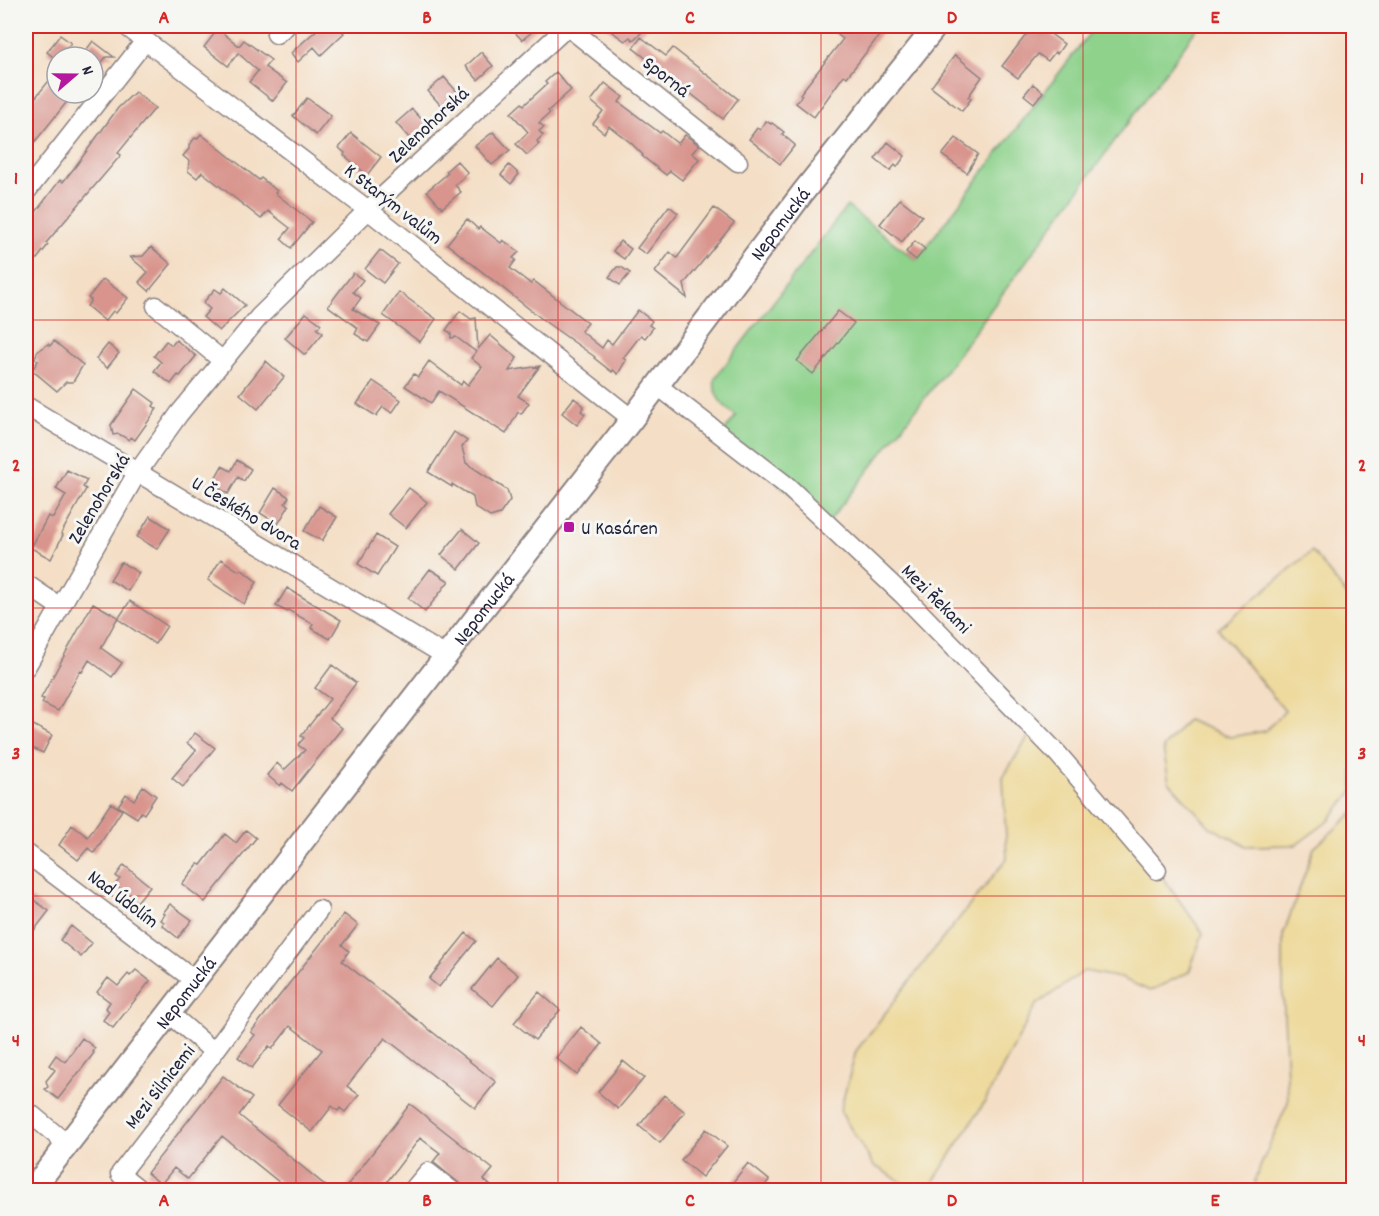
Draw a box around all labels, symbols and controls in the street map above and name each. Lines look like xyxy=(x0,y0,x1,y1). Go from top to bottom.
text: A xyxy=(159,5,170,33)
text: B xyxy=(422,5,432,33)
text: C xyxy=(685,5,695,33)
text: D xyxy=(947,5,958,33)
text: E xyxy=(1210,5,1220,33)
north arrow xyxy=(45,45,105,105)
street label: Sporná xyxy=(635,51,695,106)
text: N xyxy=(75,63,99,78)
street label: Zelenohorská xyxy=(383,81,477,171)
street label: K Starým valům xyxy=(337,158,447,253)
text: 1 xyxy=(14,166,18,194)
text: 1 xyxy=(1360,166,1364,194)
street label: Nepomucká xyxy=(745,183,819,268)
street label: Zelenohorská xyxy=(62,449,139,550)
text: 2 xyxy=(12,453,20,481)
text: 2 xyxy=(1358,453,1366,481)
street label: U Českého dvora xyxy=(185,471,306,559)
place label: U Kasáren xyxy=(581,516,658,544)
marker: U Kasáren xyxy=(562,520,576,534)
street label: Mezi Řekami xyxy=(893,559,977,642)
street label: Nepomucká xyxy=(448,568,523,653)
text: 3 xyxy=(12,741,20,769)
text: 3 xyxy=(1358,741,1366,769)
street label: Nad Údolím xyxy=(81,864,164,936)
street label: Nepomucká xyxy=(150,952,225,1037)
text: 4 xyxy=(12,1028,20,1056)
text: 4 xyxy=(1358,1028,1366,1056)
street label: Mezi Silnicemi xyxy=(119,1039,204,1136)
text: A xyxy=(159,1188,170,1216)
text: B xyxy=(422,1188,432,1216)
text: C xyxy=(685,1188,695,1216)
text: D xyxy=(947,1188,958,1216)
text: E xyxy=(1210,1188,1220,1216)

